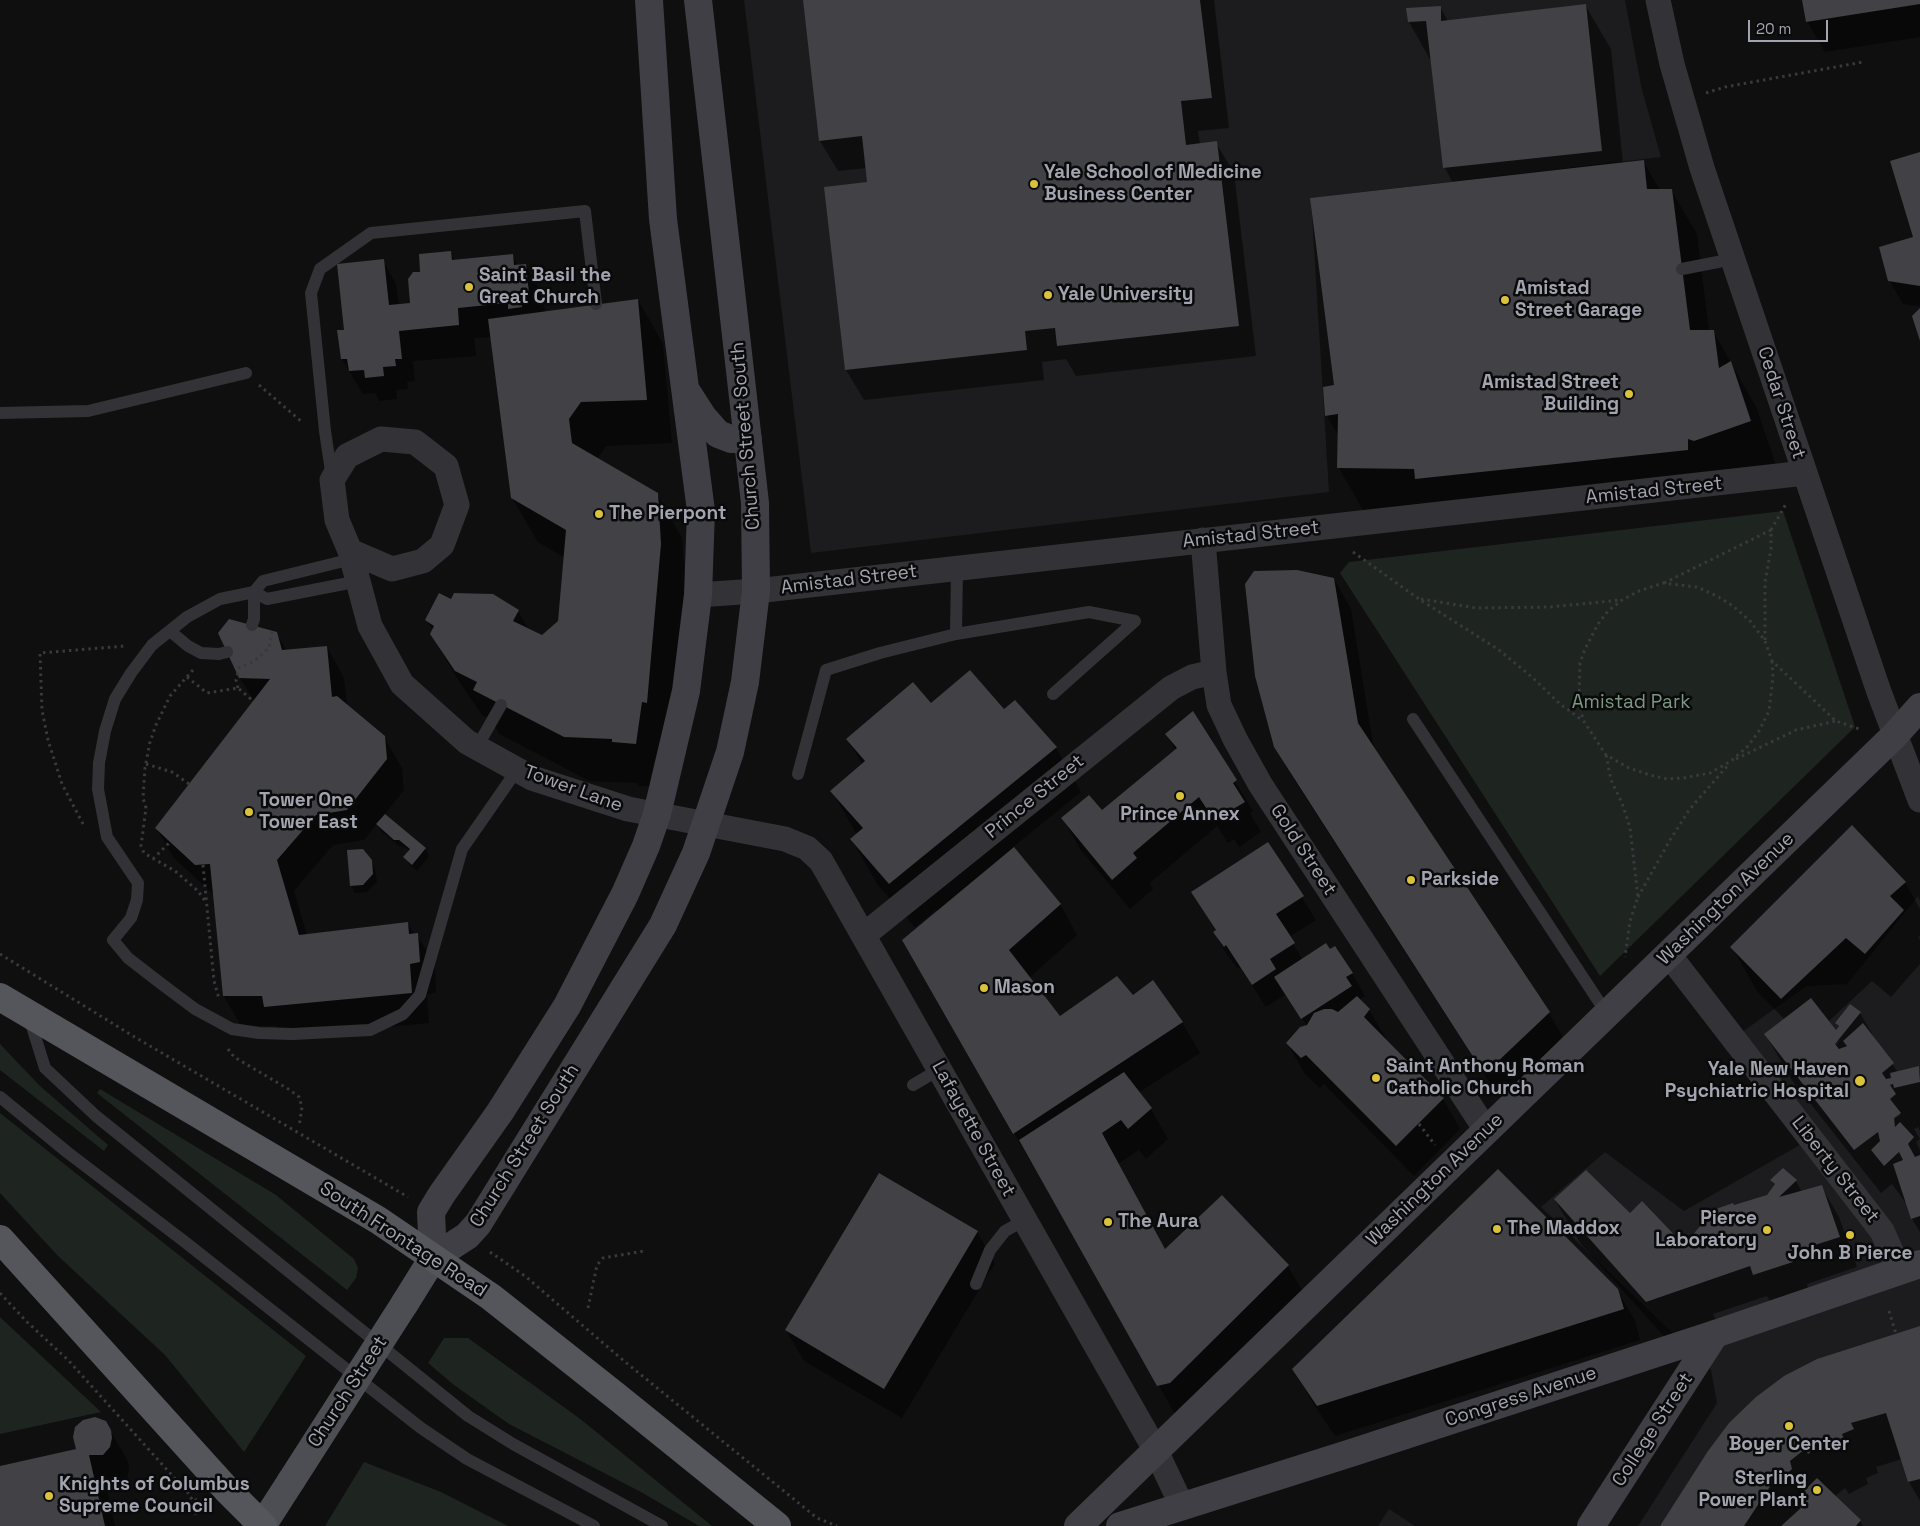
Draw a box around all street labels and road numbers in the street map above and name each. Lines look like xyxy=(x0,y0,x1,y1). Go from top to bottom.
street label: Church Street South xyxy=(726,341,766,531)
street label: Cedar Street xyxy=(1752,344,1810,462)
street label: Amistad Street xyxy=(1585,472,1723,510)
street label: Amistad Street xyxy=(1182,516,1320,554)
street label: Amistad Street xyxy=(779,560,919,600)
street label: Prince Street xyxy=(981,750,1089,844)
street label: Tower Lane xyxy=(521,761,625,817)
street label: Gold Street xyxy=(1265,800,1341,900)
street label: Washington Avenue xyxy=(1653,828,1799,970)
street label: Lafayette Street xyxy=(926,1057,1020,1201)
street label: Church Street South xyxy=(465,1060,585,1232)
street label: Washington Avenue xyxy=(1362,1109,1508,1251)
street label: Liberty Street xyxy=(1786,1112,1884,1228)
street label: South Frontage Road xyxy=(315,1177,491,1303)
street label: Church Street xyxy=(304,1332,392,1452)
street label: Congress Avenue xyxy=(1442,1362,1600,1432)
street label: College Street xyxy=(1608,1369,1698,1491)

